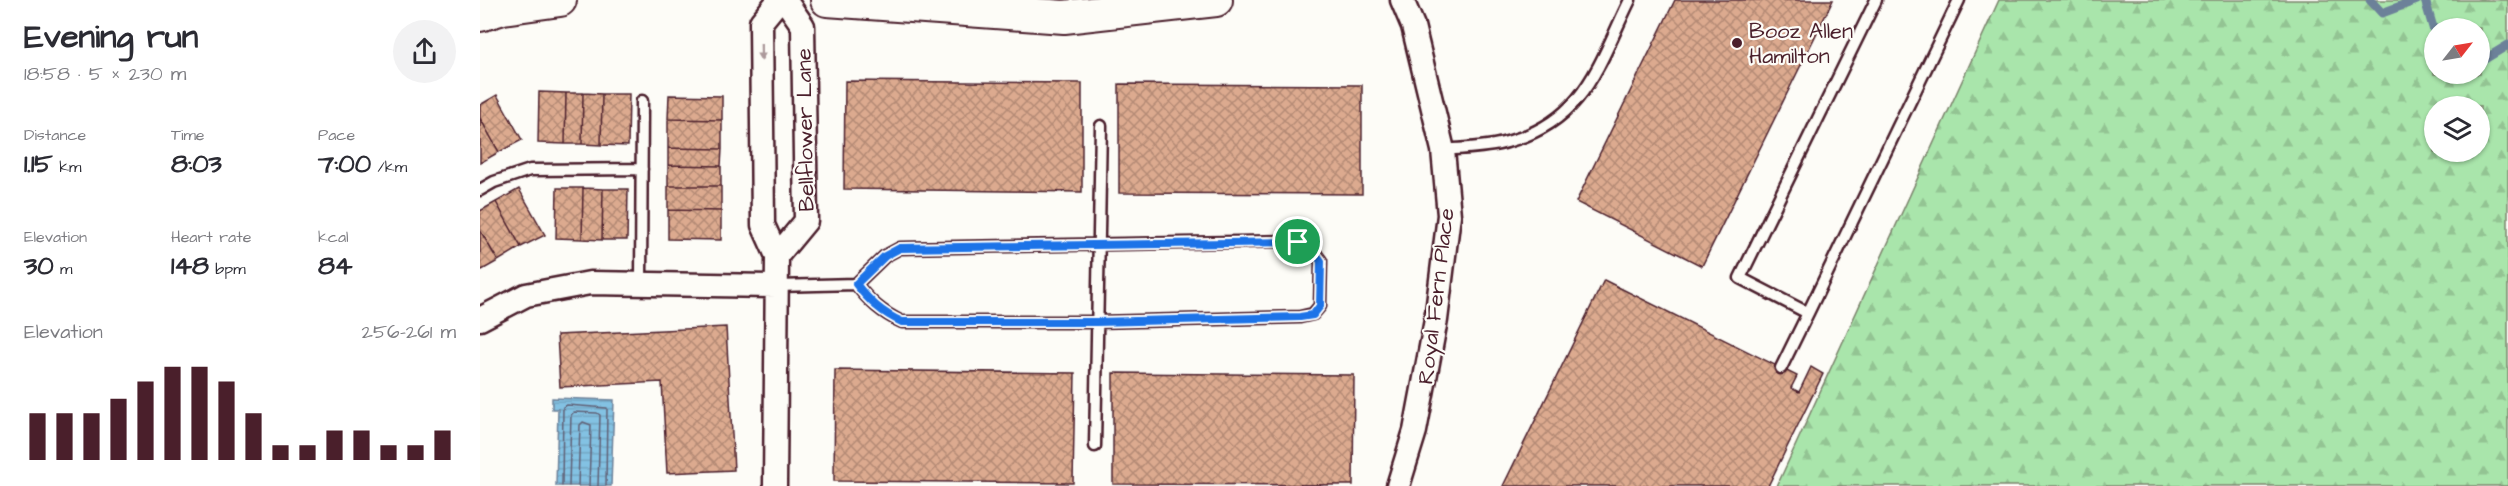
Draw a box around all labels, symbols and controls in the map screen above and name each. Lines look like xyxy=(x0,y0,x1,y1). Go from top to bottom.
text: Evening run xyxy=(24,14,198,60)
place label: Booz Allen Hamilton xyxy=(1749,16,1853,72)
north arrow xyxy=(2424,18,2490,84)
map controls xyxy=(2424,18,2490,162)
button: share xyxy=(393,20,456,83)
marker: Booz Allen Hamilton xyxy=(1730,36,1744,50)
one-way arrow xyxy=(756,42,766,61)
street label: Bellflower Lane xyxy=(789,48,822,212)
text: 18:58 · 5 × 230 m xyxy=(24,60,186,88)
button: layers xyxy=(2424,96,2490,162)
text: Distance xyxy=(24,124,86,146)
text: Time xyxy=(171,124,205,146)
text: Pace xyxy=(318,124,355,146)
text: 1.15 xyxy=(24,146,53,182)
text: 8:03 xyxy=(171,146,222,182)
text: 7:00 xyxy=(318,146,371,182)
text: km xyxy=(53,156,81,178)
text: /km xyxy=(371,156,407,178)
street label: Royal Fern Place xyxy=(1410,206,1464,386)
pin xyxy=(1272,216,1323,267)
icon: arrive xyxy=(1281,225,1314,258)
text: Elevation xyxy=(24,226,87,248)
text: Heart rate xyxy=(171,226,251,248)
text: kcal xyxy=(318,226,349,248)
text: 30 xyxy=(24,248,54,284)
text: 148 xyxy=(171,248,209,284)
text: 84 xyxy=(318,248,353,284)
text: m xyxy=(54,258,73,280)
text: bpm xyxy=(209,258,246,280)
text: Elevation xyxy=(24,318,103,346)
text: 256–261 m xyxy=(362,318,456,346)

